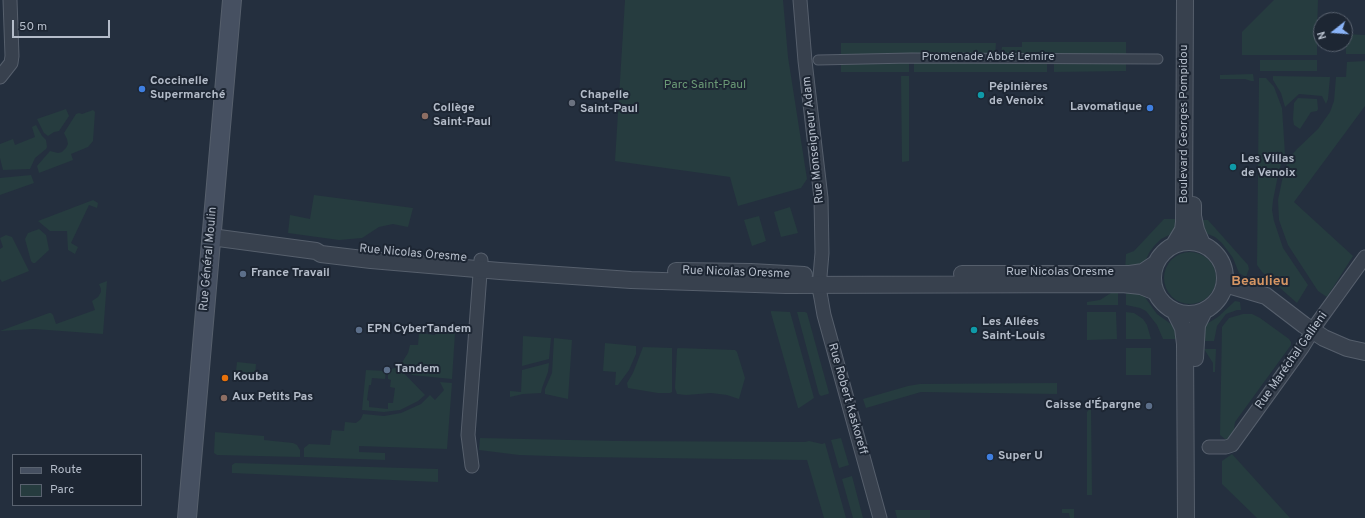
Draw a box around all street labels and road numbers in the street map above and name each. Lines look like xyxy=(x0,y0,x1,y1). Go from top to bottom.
street label: Boulevard Georges Pompidou xyxy=(1178,44,1192,204)
street label: Promenade Abbé Lemire xyxy=(921,51,1055,65)
street label: Rue Monseigneur Adam xyxy=(800,76,828,204)
street label: Rue Général Moulin xyxy=(197,206,221,312)
street label: Rue Nicolas Oresme xyxy=(359,242,467,266)
street label: Rue Nicolas Oresme xyxy=(682,264,790,282)
street label: Rue Nicolas Oresme xyxy=(1006,266,1114,280)
street label: Rue Maréchal Gallieni xyxy=(1253,309,1331,413)
street label: Rue Robert Kaskoreff xyxy=(824,342,870,456)

